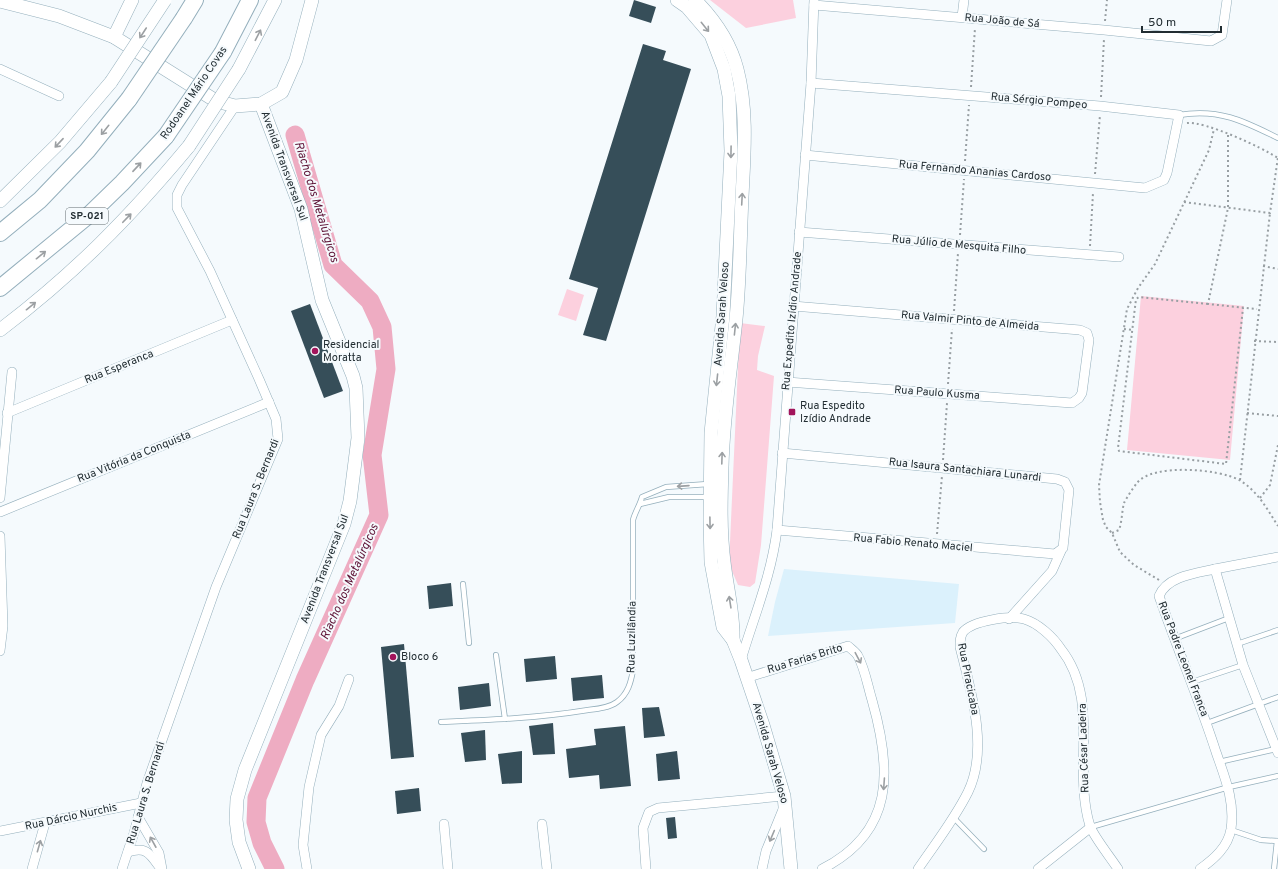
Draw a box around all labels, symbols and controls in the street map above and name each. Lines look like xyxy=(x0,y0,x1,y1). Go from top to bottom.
scale bar xyxy=(1142,8,1221,34)
street label: Rua João de Sá xyxy=(964,11,1040,31)
text: 50 m xyxy=(1148,15,1176,31)
one-way arrow xyxy=(701,22,709,33)
one-way arrow xyxy=(139,27,147,38)
one-way arrow xyxy=(255,29,262,41)
street label: Rodoanel Mário Covas xyxy=(158,44,230,142)
street label: Rua Sérgio Pompeo xyxy=(990,90,1088,112)
street label: Avenida Transversal Sul xyxy=(258,109,310,223)
one-way arrow xyxy=(101,124,109,135)
one-way arrow xyxy=(54,138,64,148)
water label: Riacho dos Metalúrgicos xyxy=(290,140,342,265)
one-way arrow xyxy=(727,145,735,158)
street label: Rua Fernando Ananias Cardoso xyxy=(898,157,1052,185)
one-way arrow xyxy=(132,162,142,172)
one-way arrow xyxy=(738,193,745,206)
road number: SP-021 xyxy=(66,208,108,224)
one-way arrow xyxy=(122,213,131,223)
street label: Rua Júlio de Mesquita Filho xyxy=(891,232,1027,258)
one-way arrow xyxy=(36,250,47,259)
street label: Rua Expedito Izídio Andrade xyxy=(779,251,805,391)
street label: Avenida Sarah Veloso xyxy=(711,261,733,367)
one-way arrow xyxy=(26,302,36,311)
street label: Rua Valmir Pinto de Almeida xyxy=(900,308,1040,334)
one-way arrow xyxy=(731,323,739,336)
place label: Residencial Moratta xyxy=(323,338,379,365)
marker: Residencial Moratta xyxy=(310,346,320,356)
street label: Rua Esperanca xyxy=(82,347,156,387)
one-way arrow xyxy=(713,373,720,386)
street label: Rua Paulo Kusma xyxy=(894,383,980,403)
place label: Rua Espedito Izídio Andrade xyxy=(800,399,871,426)
marker: Rua Espedito Izídio Andrade xyxy=(787,407,797,417)
street label: Rua Vitória da Conquista xyxy=(75,428,193,486)
street label: Rua Laura S. Bernardi xyxy=(230,437,282,541)
one-way arrow xyxy=(719,452,726,465)
street label: Rua Isaura Santachiara Lunardi xyxy=(888,455,1042,485)
one-way arrow xyxy=(677,482,690,489)
street label: Avenida Transversal Sul xyxy=(298,512,352,626)
one-way arrow xyxy=(706,516,714,529)
water label: Riacho dos Metalúrgicos xyxy=(317,521,383,643)
street label: Rua Fabio Renato Maciel xyxy=(853,531,973,555)
one-way arrow xyxy=(726,596,734,609)
street label: Rua Padre Leonel Franca xyxy=(1155,599,1211,719)
street label: Rua Luzilândia xyxy=(624,601,640,673)
street label: Rua Farias Brito xyxy=(766,641,844,677)
street label: Rua Piracicaba xyxy=(954,642,982,716)
place label: Bloco 6 xyxy=(401,650,438,664)
marker: Bloco 6 xyxy=(388,652,398,662)
one-way arrow xyxy=(855,652,862,664)
street label: Avenida Sarah Veloso xyxy=(749,701,791,805)
street label: Rua César Ladeira xyxy=(1075,703,1093,793)
street label: Rua Laura S. Bernardi xyxy=(124,740,168,846)
one-way arrow xyxy=(880,777,887,790)
street label: Rua Dárcio Nurchis xyxy=(24,800,118,834)
one-way arrow xyxy=(767,829,775,841)
one-way arrow xyxy=(148,836,156,848)
one-way arrow xyxy=(36,840,43,853)

